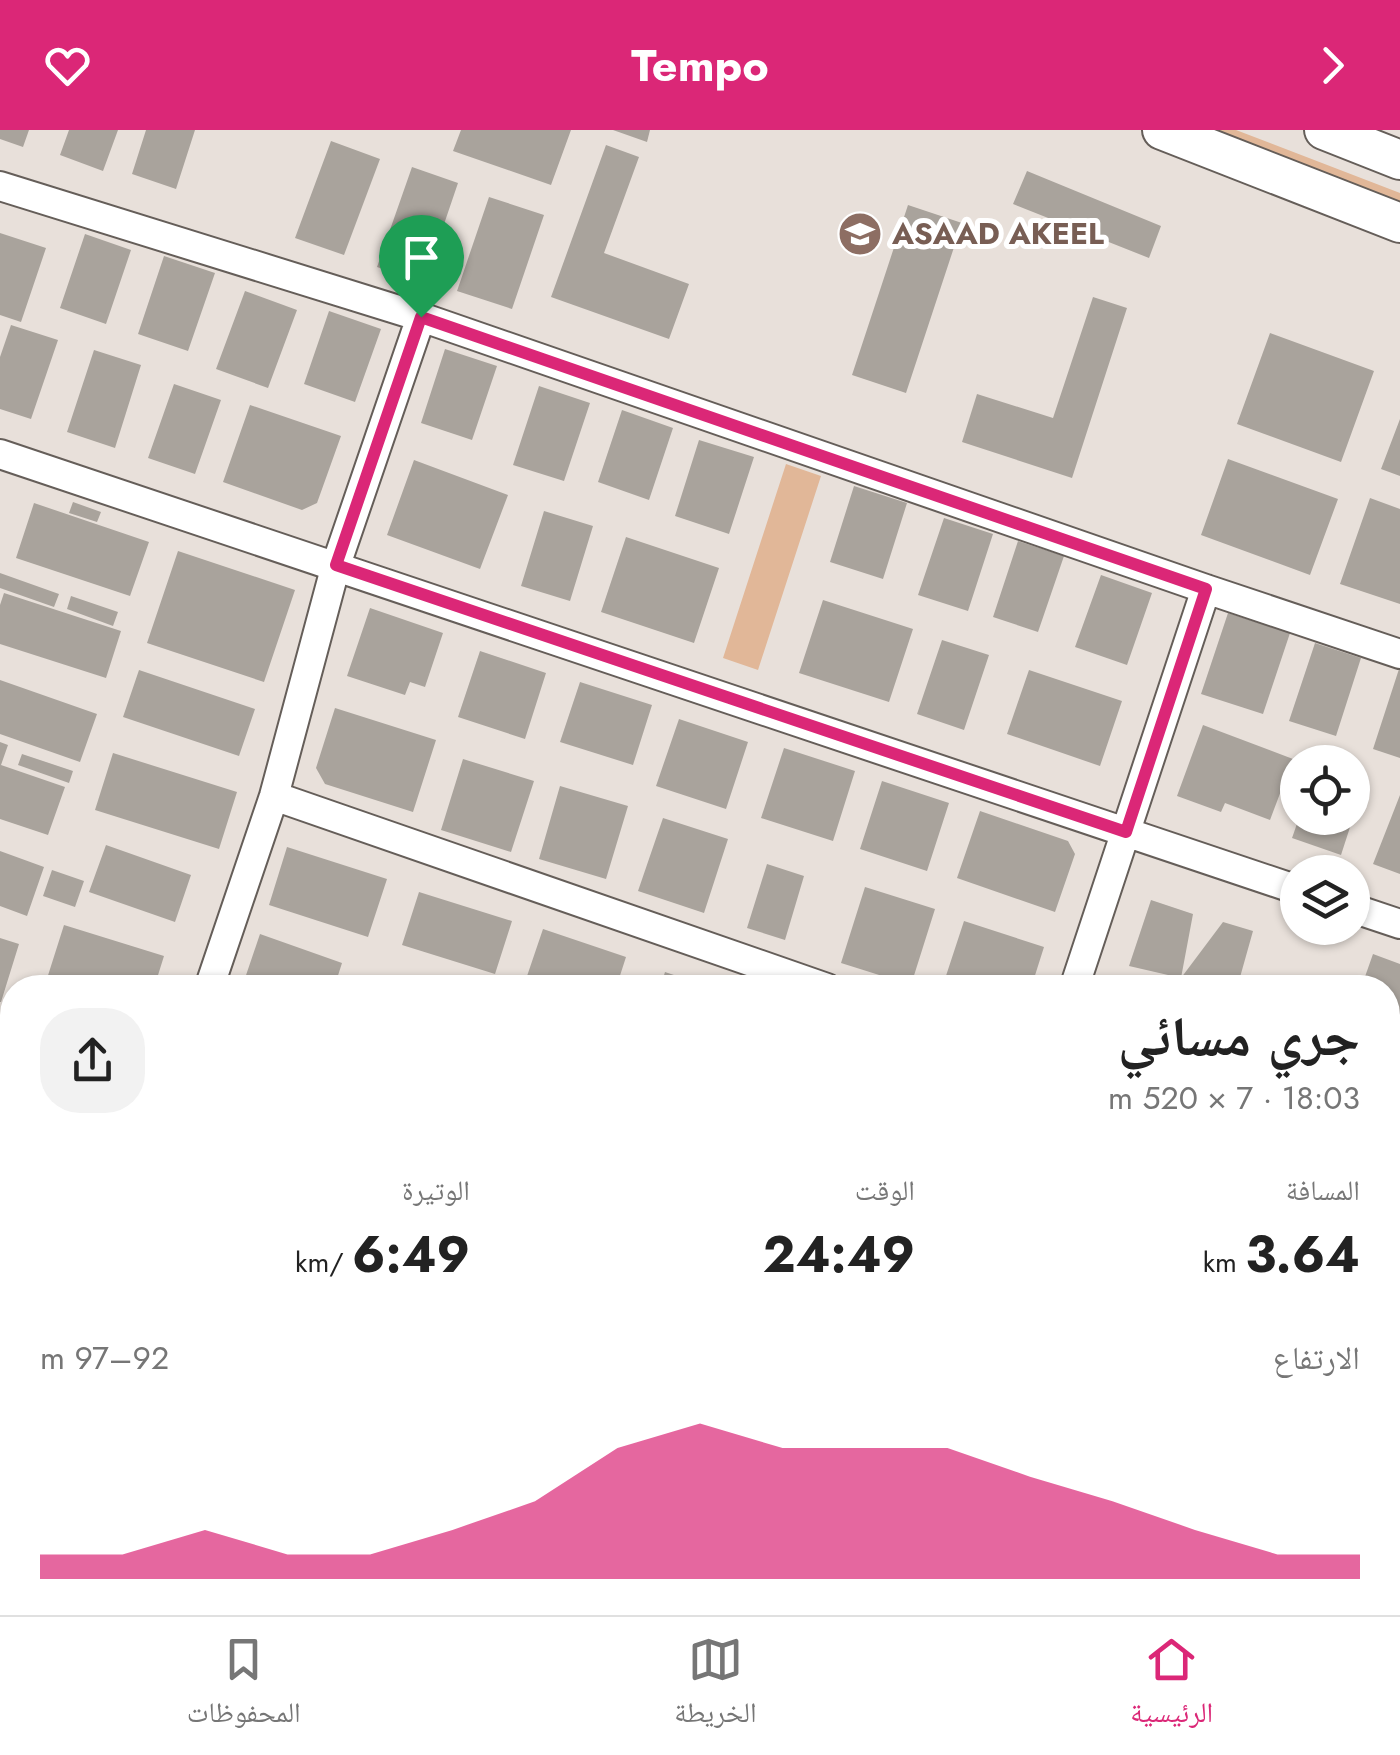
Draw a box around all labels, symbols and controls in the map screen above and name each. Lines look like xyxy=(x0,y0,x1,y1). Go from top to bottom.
text: Tempo xyxy=(631,33,769,98)
icon: heart xyxy=(40,38,95,93)
icon: forward xyxy=(1305,38,1360,93)
school or university icon: ASAAD AKEEL xyxy=(837,211,883,257)
place label: ASAAD AKEEL xyxy=(891,212,1104,255)
pin xyxy=(379,215,464,318)
icon: arrive xyxy=(394,230,449,285)
map controls xyxy=(1280,745,1370,945)
button: locate xyxy=(1280,745,1370,835)
button: layers xyxy=(1280,855,1370,945)
text: جري مسائي xyxy=(1118,997,1360,1077)
button: share xyxy=(40,1008,145,1113)
text: 18:03 · 7 × 520 m xyxy=(1108,1075,1360,1121)
text: الوتيرة xyxy=(402,1170,470,1211)
text: الوقت xyxy=(855,1170,915,1211)
text: المسافة xyxy=(1286,1170,1360,1211)
text: 6:49 xyxy=(352,1218,470,1291)
text: 24:49 xyxy=(763,1218,915,1291)
text: 3.64 xyxy=(1245,1218,1360,1291)
text: /km xyxy=(295,1242,352,1283)
text: km xyxy=(1203,1242,1245,1283)
text: 92–97 m xyxy=(40,1335,169,1381)
text: الارتفاع xyxy=(1273,1335,1360,1381)
tab: المحفوظات xyxy=(187,1632,301,1740)
tab: الخريطة xyxy=(674,1632,757,1740)
tab: الرئيسية xyxy=(1130,1632,1213,1740)

